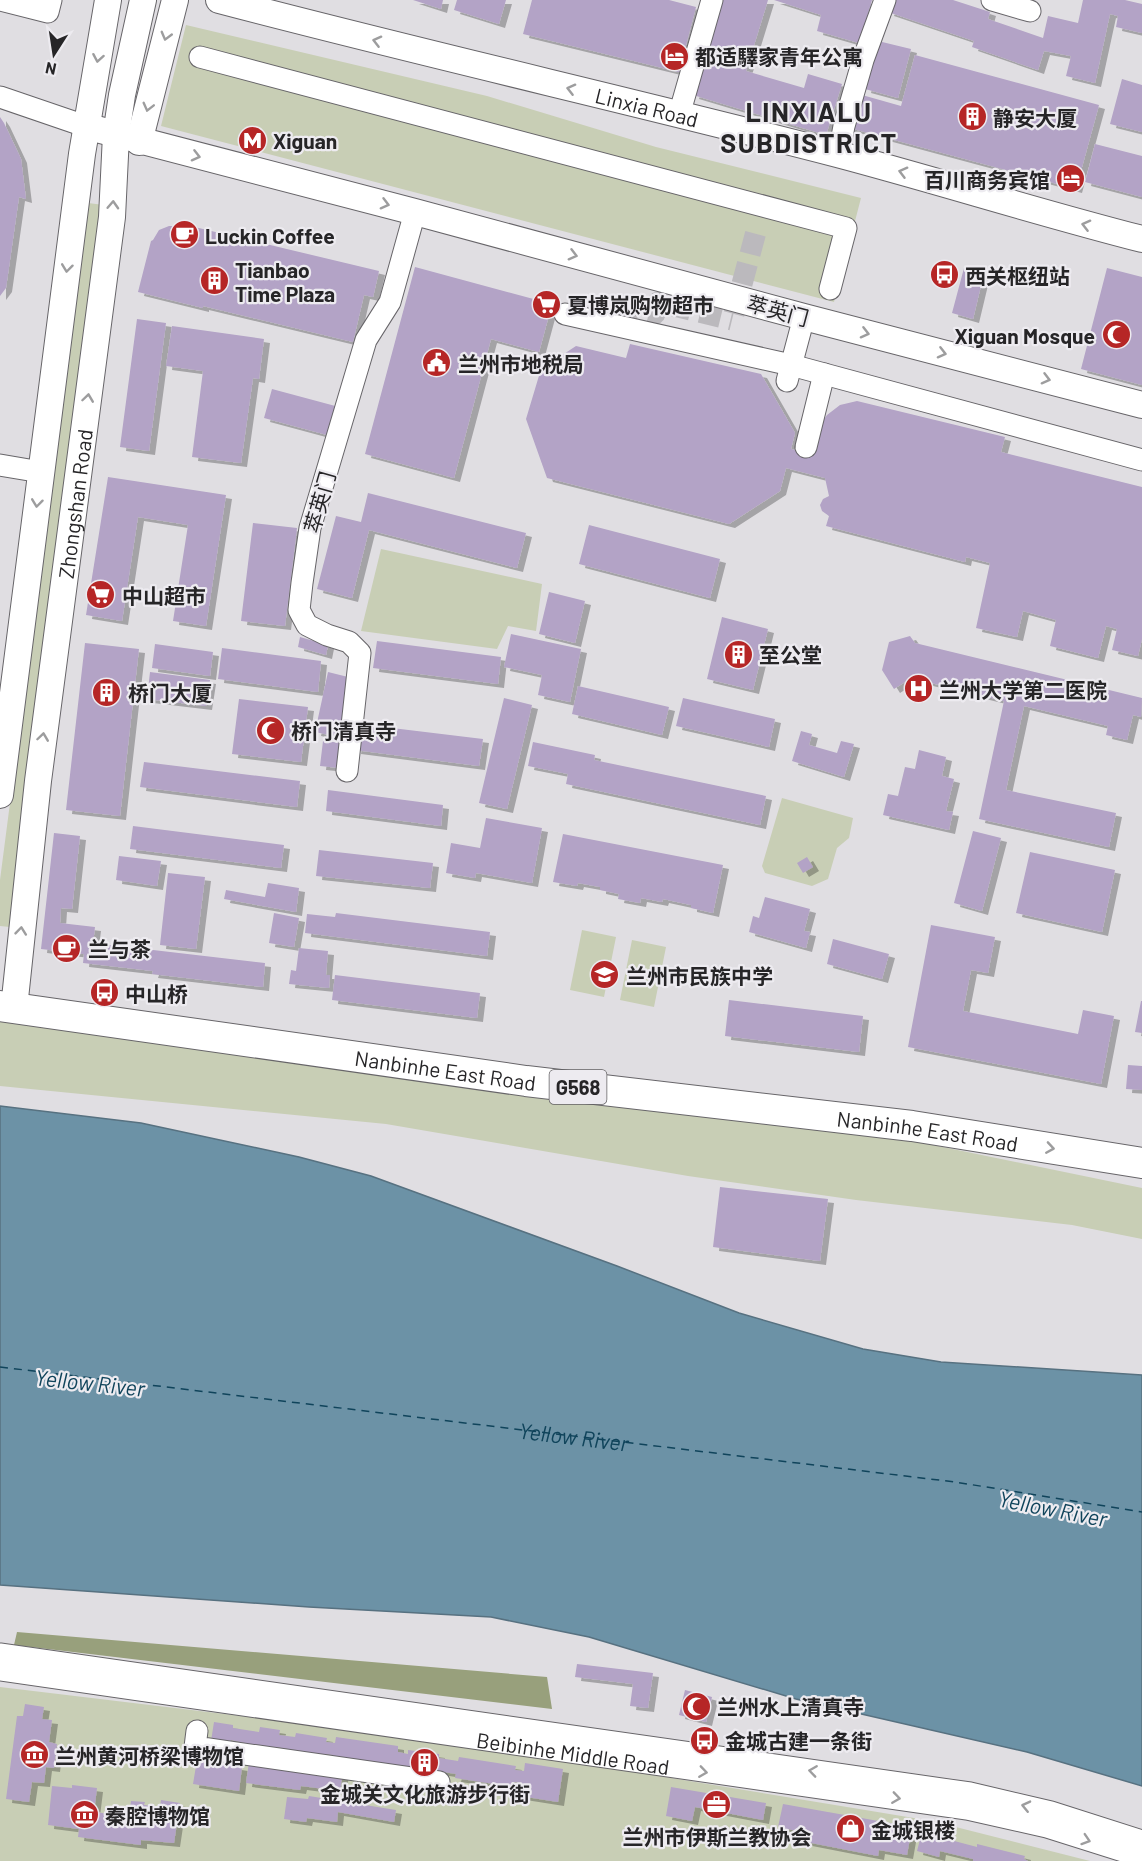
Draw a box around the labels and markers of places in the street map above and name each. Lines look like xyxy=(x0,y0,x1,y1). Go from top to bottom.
hotel icon: 都适驛家青年公寓 xyxy=(658,40,690,72)
place label: 都适驛家青年公寓 xyxy=(695,44,863,69)
building icon: 静安大厦 xyxy=(956,101,988,133)
place label: 静安大厦 xyxy=(993,105,1077,130)
metro station icon: Xiguan xyxy=(236,124,268,156)
place label: Xiguan xyxy=(273,128,337,153)
hotel icon: 百川商务宾馆 xyxy=(1055,163,1087,195)
place label: 百川商务宾馆 xyxy=(924,167,1050,192)
cafe icon: Luckin Coffee xyxy=(168,219,200,251)
place label: Luckin Coffee xyxy=(205,223,335,248)
place label: Tianbao Time Plaza xyxy=(235,257,335,306)
bus stop icon: 西关枢纽站 xyxy=(928,259,960,291)
place label: 西关枢纽站 xyxy=(965,263,1070,288)
building icon: Tianbao Time Plaza xyxy=(198,265,230,297)
supermarket icon: 夏博岚购物超市 xyxy=(530,288,562,320)
place label: 夏博岚购物超市 xyxy=(567,292,714,317)
mosque icon: Xiguan Mosque xyxy=(1100,319,1132,351)
place label: Xiguan Mosque xyxy=(954,323,1095,348)
public building icon: 兰州市地税局 xyxy=(421,347,453,379)
place label: 兰州市地税局 xyxy=(458,351,584,376)
supermarket icon: 中山超市 xyxy=(85,579,117,611)
place label: 中山超市 xyxy=(122,583,206,608)
building icon: 至公堂 xyxy=(722,638,754,670)
place label: 至公堂 xyxy=(759,642,822,667)
hospital icon: 兰州大学第二医院 xyxy=(902,673,934,705)
building icon: 桥门大厦 xyxy=(91,676,123,708)
place label: 兰州大学第二医院 xyxy=(939,677,1107,702)
place label: 桥门大厦 xyxy=(128,680,212,705)
mosque icon: 桥门清真寺 xyxy=(254,714,286,746)
place label: 桥门清真寺 xyxy=(291,718,396,743)
cafe icon: 兰与茶 xyxy=(51,932,83,964)
place label: 兰与茶 xyxy=(88,936,151,961)
school or university icon: 兰州市民族中学 xyxy=(589,959,621,991)
place label: 兰州市民族中学 xyxy=(626,963,773,988)
bus stop icon: 中山桥 xyxy=(88,977,120,1009)
place label: 中山桥 xyxy=(125,981,188,1006)
mosque icon: 兰州水上清真寺 xyxy=(680,1690,712,1722)
place label: 兰州水上清真寺 xyxy=(717,1694,864,1719)
bus stop icon: 金城古建一条街 xyxy=(688,1724,720,1756)
place label: 金城古建一条街 xyxy=(725,1728,872,1753)
museum icon: 兰州黄河桥梁博物馆 xyxy=(18,1739,50,1771)
place label: 兰州黄河桥梁博物馆 xyxy=(55,1743,244,1768)
building icon: 金城关文化旅游步行街 xyxy=(409,1746,441,1778)
place label: 金城关文化旅游步行街 xyxy=(320,1781,530,1806)
office icon: 兰州市伊斯兰教协会 xyxy=(701,1789,733,1821)
museum icon: 秦腔博物馆 xyxy=(68,1799,100,1831)
place label: 秦腔博物馆 xyxy=(105,1803,210,1828)
shop icon: 金城银楼 xyxy=(834,1813,866,1845)
place label: 金城银楼 xyxy=(871,1817,955,1842)
place label: 兰州市伊斯兰教协会 xyxy=(623,1824,812,1849)

